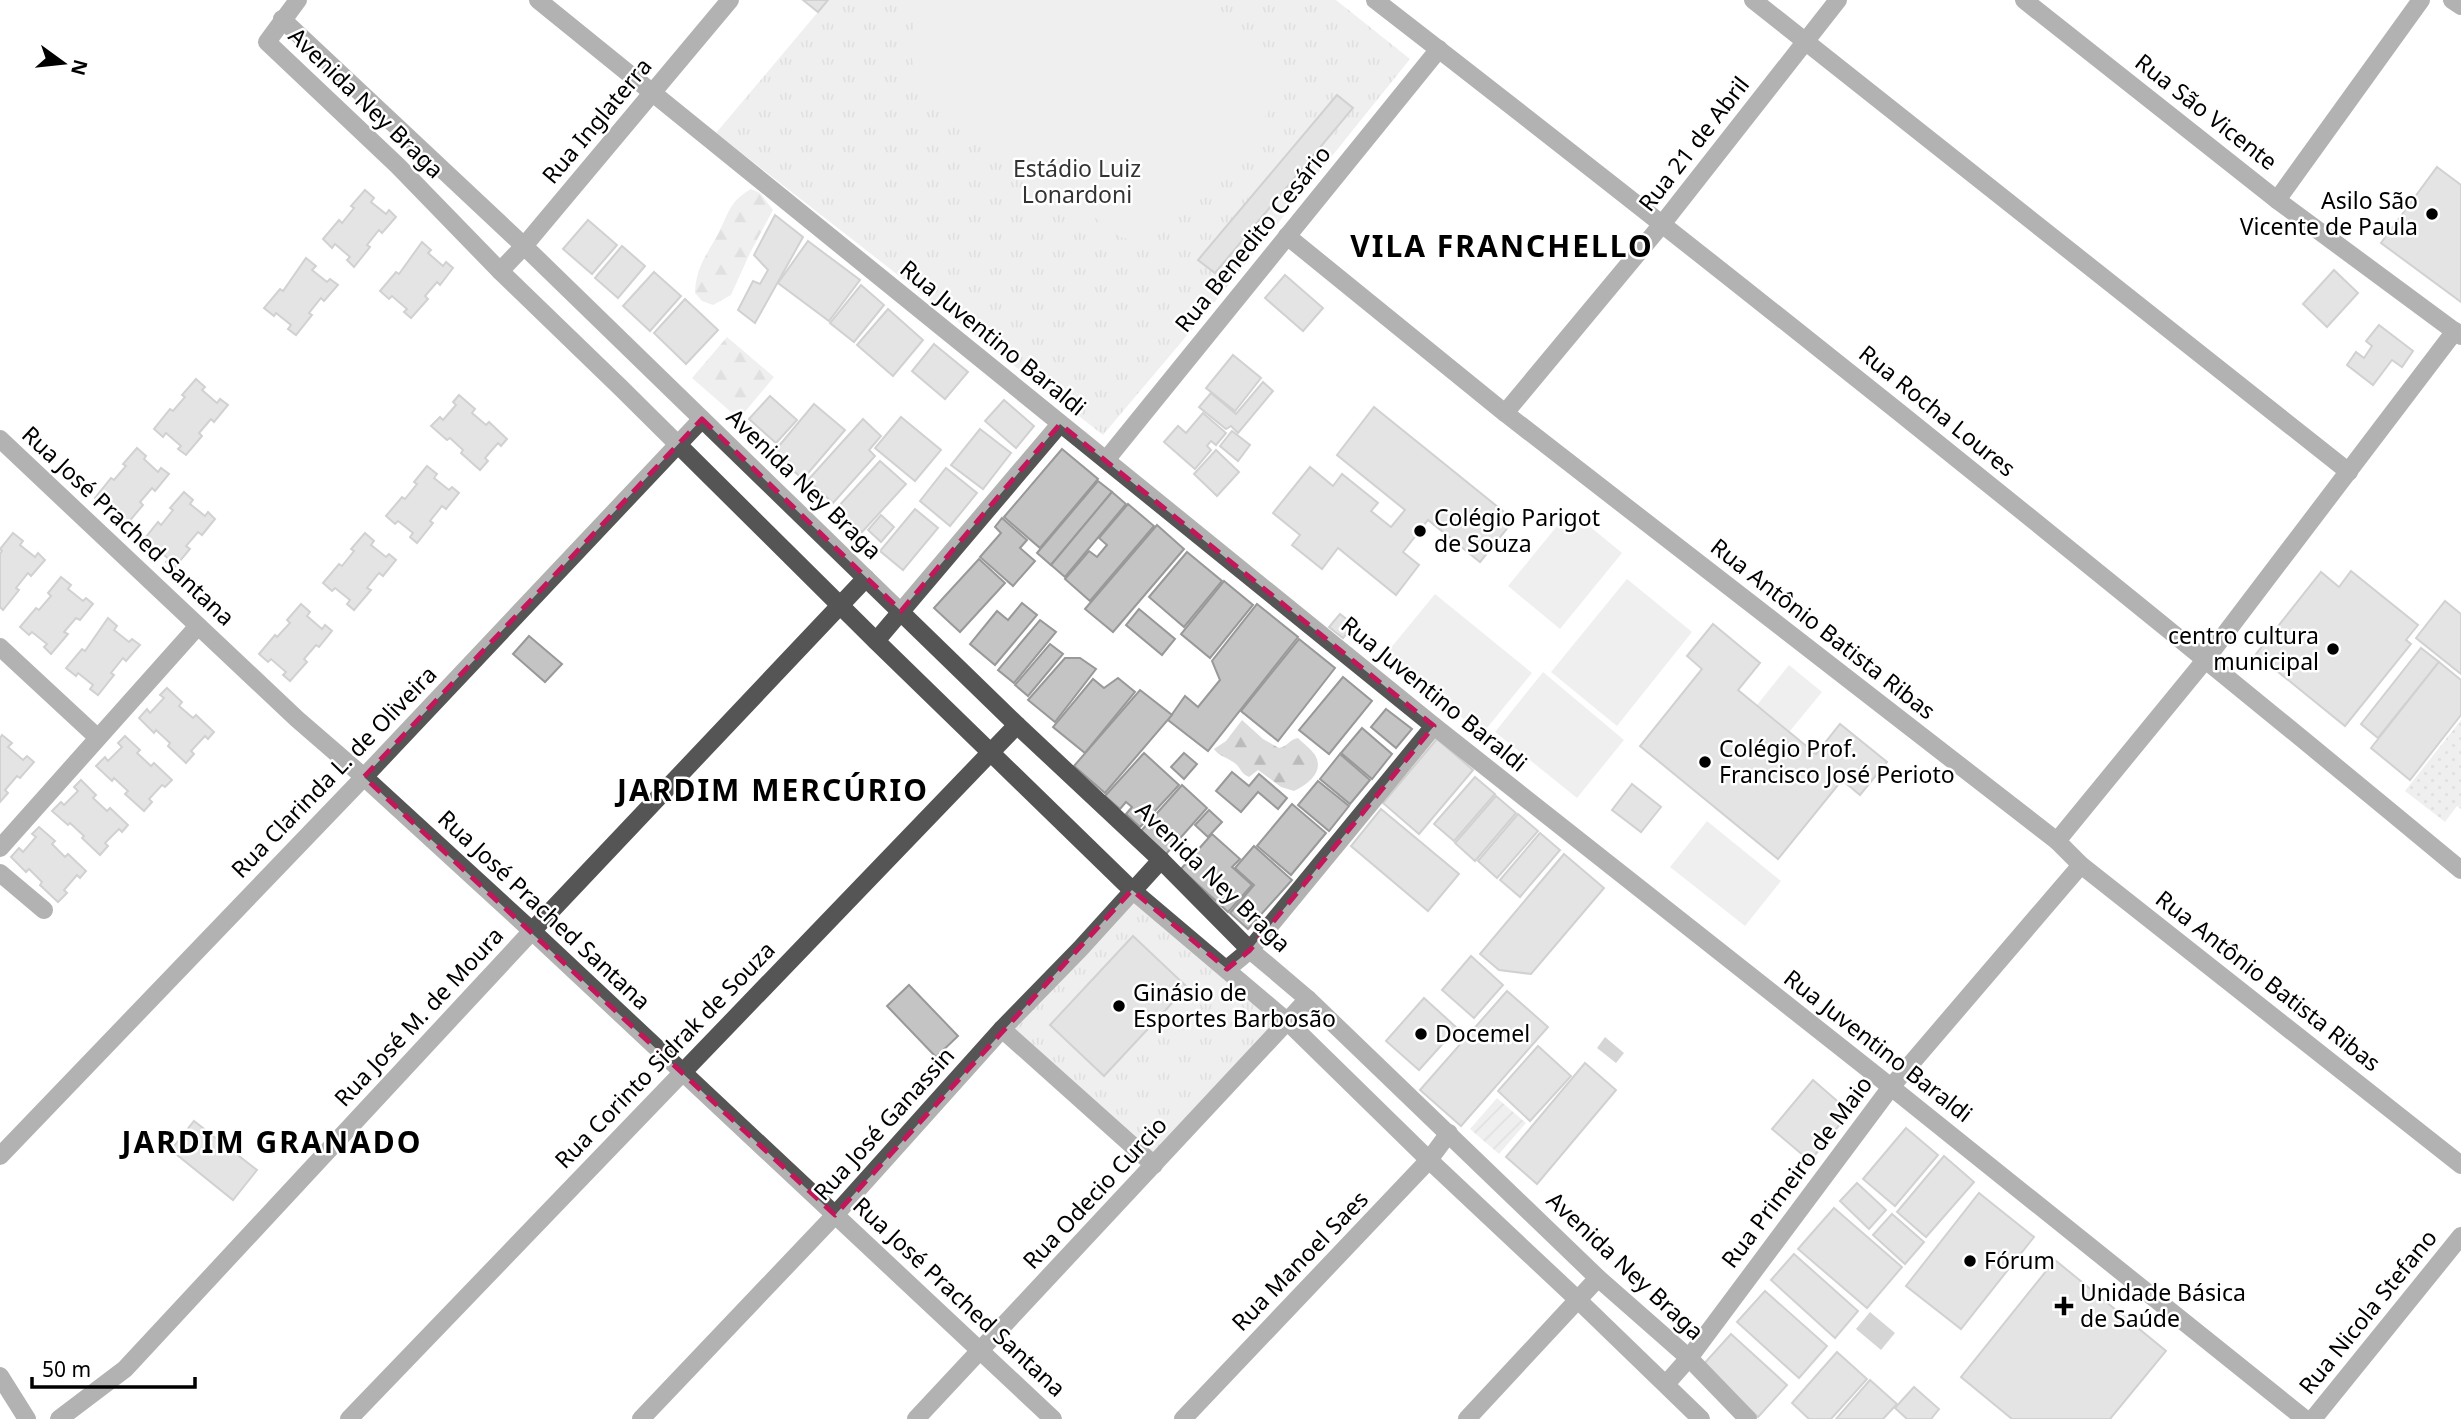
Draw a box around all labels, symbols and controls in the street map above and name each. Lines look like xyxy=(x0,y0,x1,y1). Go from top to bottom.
street label: Avenida Ney Braga xyxy=(282,20,451,185)
north arrow xyxy=(28,28,98,98)
street label: Rua São Vicente xyxy=(2129,46,2284,177)
street label: Rua Inglaterra xyxy=(534,51,658,190)
text: N xyxy=(65,57,94,78)
street label: Rua 21 de Abril xyxy=(1630,69,1756,217)
street label: Rua Benedito Cesário xyxy=(1167,138,1338,338)
park label: Estádio Luiz Lonardoni xyxy=(1013,152,1141,210)
place label: Asilo São Vicente de Paula xyxy=(2240,184,2418,242)
marker: Asilo São Vicente de Paula xyxy=(2424,206,2440,222)
district label: VILA FRANCHELLO xyxy=(1350,225,1654,266)
street label: Rua Juventino Baraldi xyxy=(894,252,1093,422)
street label: Rua Rocha Loures xyxy=(1853,337,2023,483)
street label: Avenida Ney Braga xyxy=(720,401,889,566)
street label: Rua José Prached Santana xyxy=(15,418,242,632)
place label: Colégio Parigot de Souza xyxy=(1434,501,1600,559)
marker: Colégio Parigot de Souza xyxy=(1412,523,1428,539)
street label: Rua Antônio Batista Ribas xyxy=(1705,530,1943,726)
street label: Rua Juventino Baraldi xyxy=(1335,608,1534,778)
place label: centro cultura municipal xyxy=(2168,619,2319,677)
marker: centro cultura municipal xyxy=(2325,641,2341,657)
street label: Rua Clarinda L. de Oliveira xyxy=(223,658,443,884)
place label: Colégio Prof. Francisco José Perioto xyxy=(1719,732,1955,790)
marker: Colégio Prof. Francisco José Perioto xyxy=(1697,754,1713,770)
district label: JARDIM MERCÚRIO xyxy=(614,769,929,810)
street label: Avenida Ney Braga xyxy=(1129,794,1298,959)
street label: Rua José Prached Santana xyxy=(431,802,658,1016)
street label: Rua Antônio Batista Ribas xyxy=(2150,882,2388,1078)
street label: Rua José M. de Moura xyxy=(327,920,510,1113)
street label: Rua Corinto Sidrak de Souza xyxy=(547,934,781,1175)
street label: Rua Juventino Baraldi xyxy=(1778,962,1979,1129)
place label: Ginásio de Esportes Barbosão xyxy=(1133,976,1336,1034)
marker: Ginásio de Esportes Barbosão xyxy=(1111,998,1127,1014)
place label: Docemel xyxy=(1435,1017,1530,1049)
marker: Docemel xyxy=(1413,1026,1429,1042)
street label: Rua José Ganassin xyxy=(806,1040,961,1207)
street label: Rua Primeiro de Maio xyxy=(1713,1069,1879,1274)
street label: Rua Odecio Curcio xyxy=(1015,1109,1173,1276)
district label: JARDIM GRANADO xyxy=(118,1121,423,1162)
street label: Rua Manoel Saes xyxy=(1224,1183,1375,1337)
street label: Avenida Ney Braga xyxy=(1540,1184,1711,1347)
street label: Rua José Prached Santana xyxy=(846,1189,1073,1403)
street label: Rua Nicola Stefano xyxy=(2291,1222,2444,1400)
place label: Fórum xyxy=(1984,1244,2055,1276)
marker: Fórum xyxy=(1962,1253,1978,1269)
place label: Unidade Básica de Saúde xyxy=(2080,1276,2246,1334)
marker: Unidade Básica de Saúde xyxy=(2054,1296,2074,1316)
scale bar xyxy=(32,1346,194,1390)
text: 50 m xyxy=(42,1355,91,1383)

